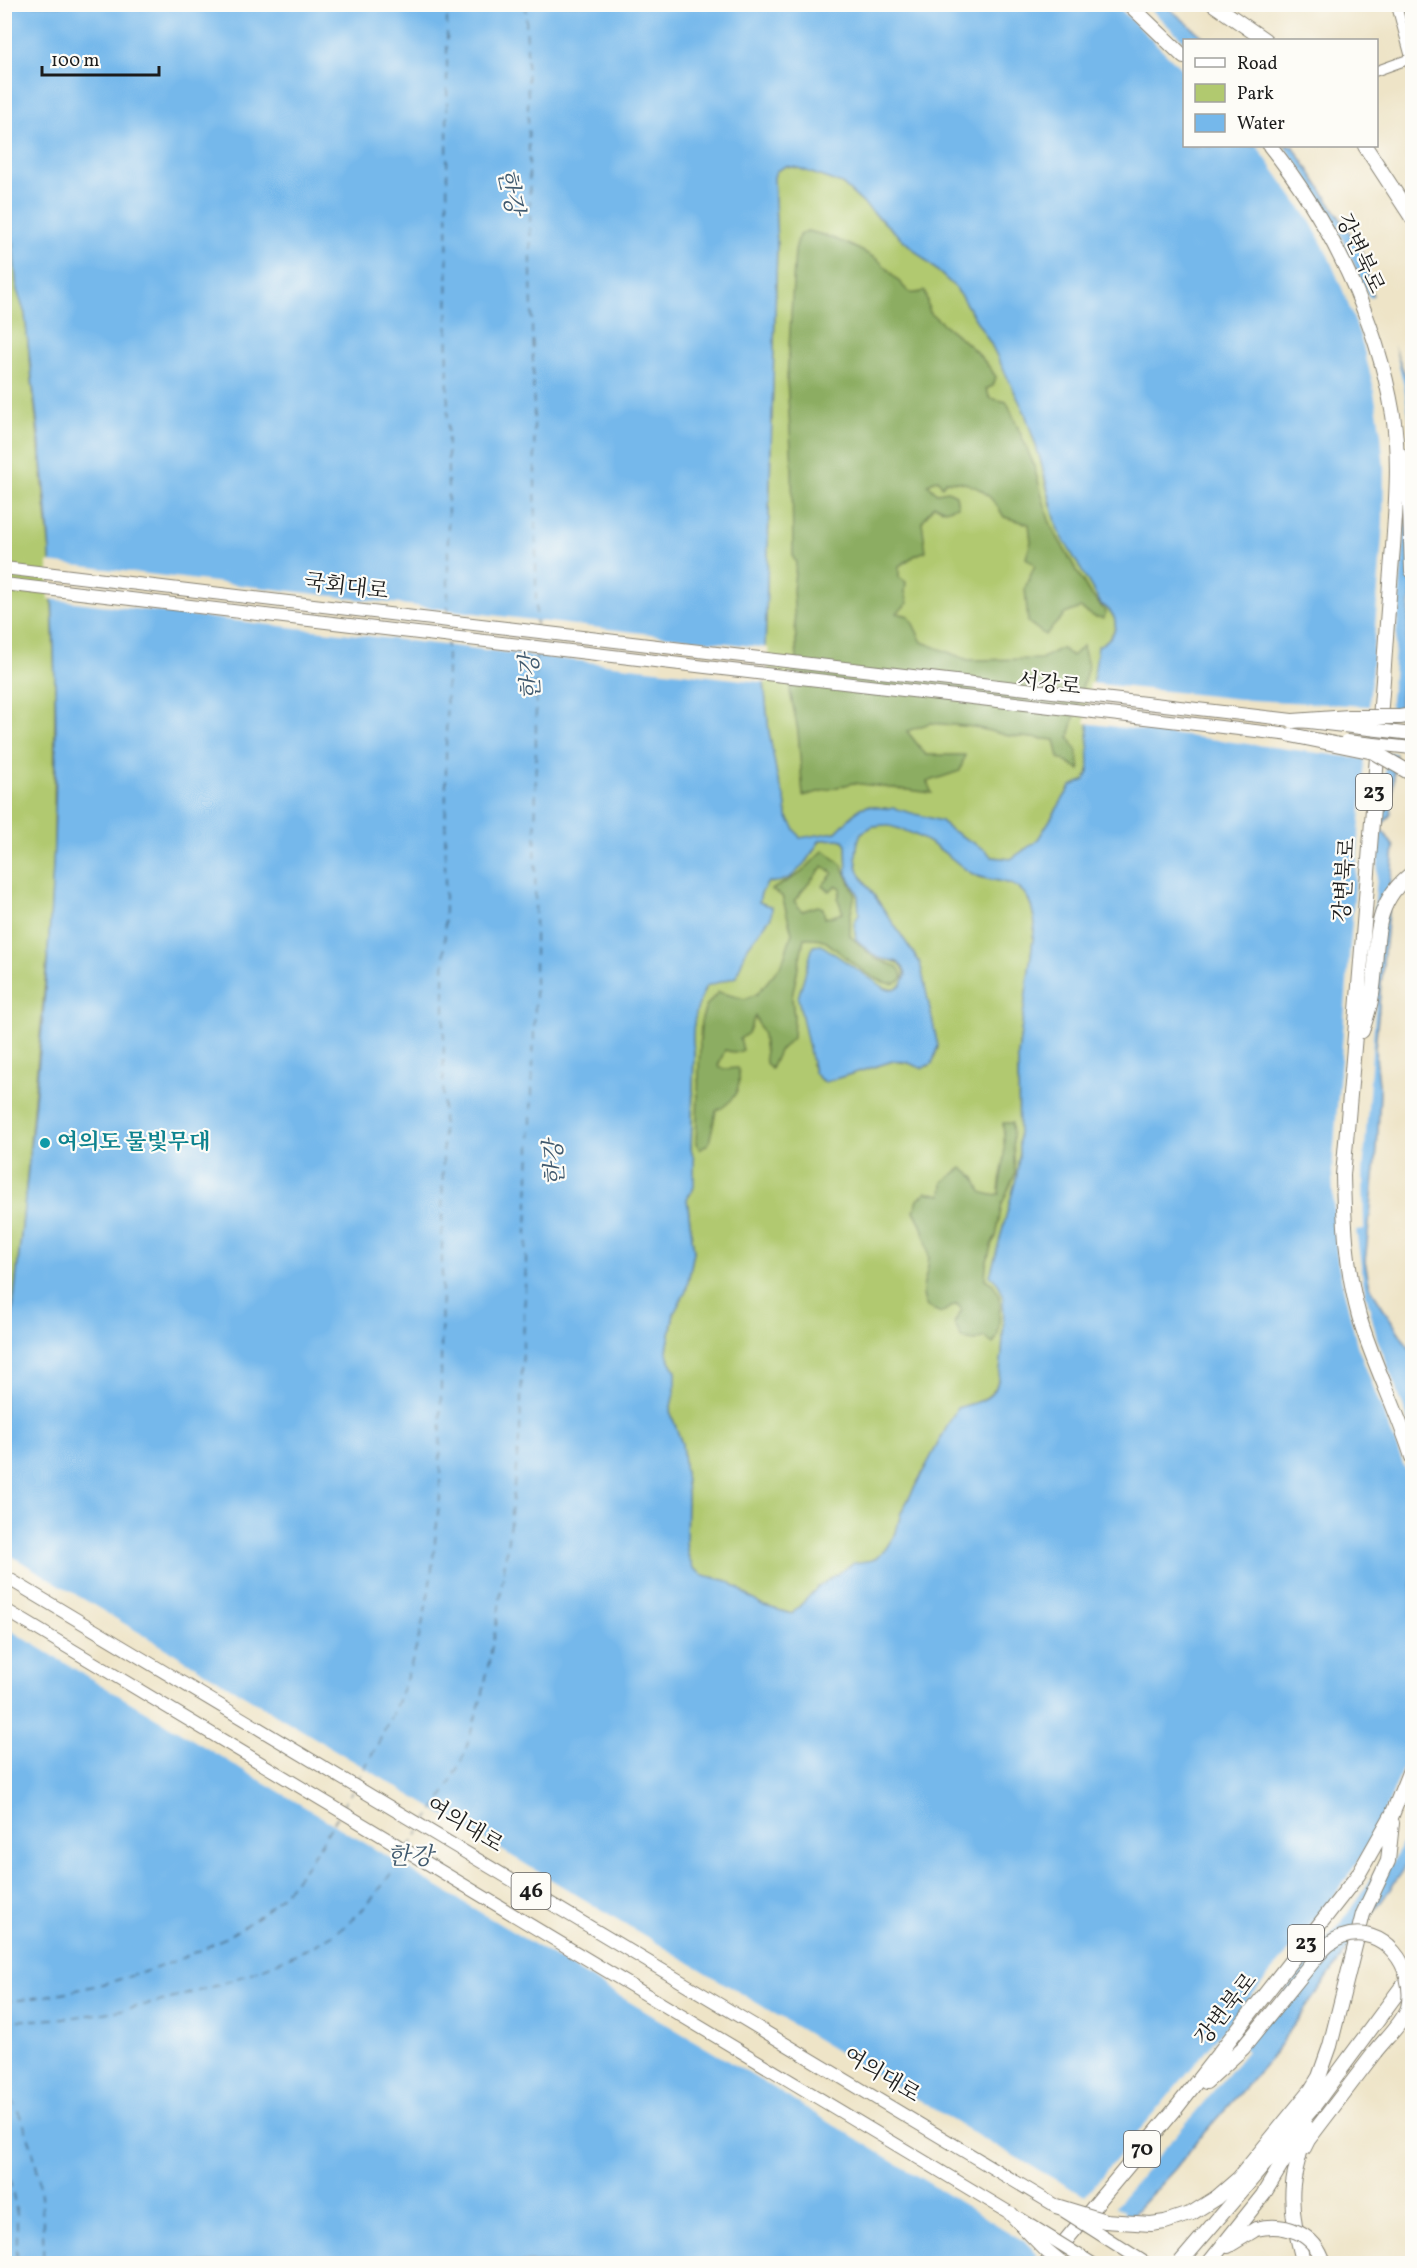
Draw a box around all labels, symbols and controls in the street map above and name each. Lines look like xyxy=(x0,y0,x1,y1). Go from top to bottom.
scale bar xyxy=(42,39,159,77)
legend xyxy=(1183,39,1378,147)
text: 100 m xyxy=(51,49,100,74)
text: Road xyxy=(1237,52,1278,77)
text: Park xyxy=(1237,82,1274,107)
text: Water xyxy=(1237,112,1285,137)
water label: 한강 xyxy=(488,166,531,222)
street label: 강변북로 xyxy=(1327,209,1391,299)
street label: 국회대로 xyxy=(302,567,390,609)
water label: 한강 xyxy=(514,649,550,701)
street label: 서강로 xyxy=(1015,666,1083,704)
road number: 23 xyxy=(1356,774,1392,810)
street label: 강변북로 xyxy=(1328,837,1364,923)
place label: 여의도 물빛무대 xyxy=(57,1128,210,1159)
water label: 한강 xyxy=(538,1135,574,1187)
marker: 여의도 물빛무대 xyxy=(38,1136,52,1150)
street label: 여의대로 xyxy=(420,1791,508,1861)
water label: 한강 xyxy=(387,1841,437,1875)
road number: 46 xyxy=(512,1873,550,1909)
road number: 23 xyxy=(1288,1925,1324,1961)
street label: 강변북로 xyxy=(1189,1967,1265,2053)
street label: 여의대로 xyxy=(837,2041,925,2111)
road number: 70 xyxy=(1124,2131,1160,2167)

